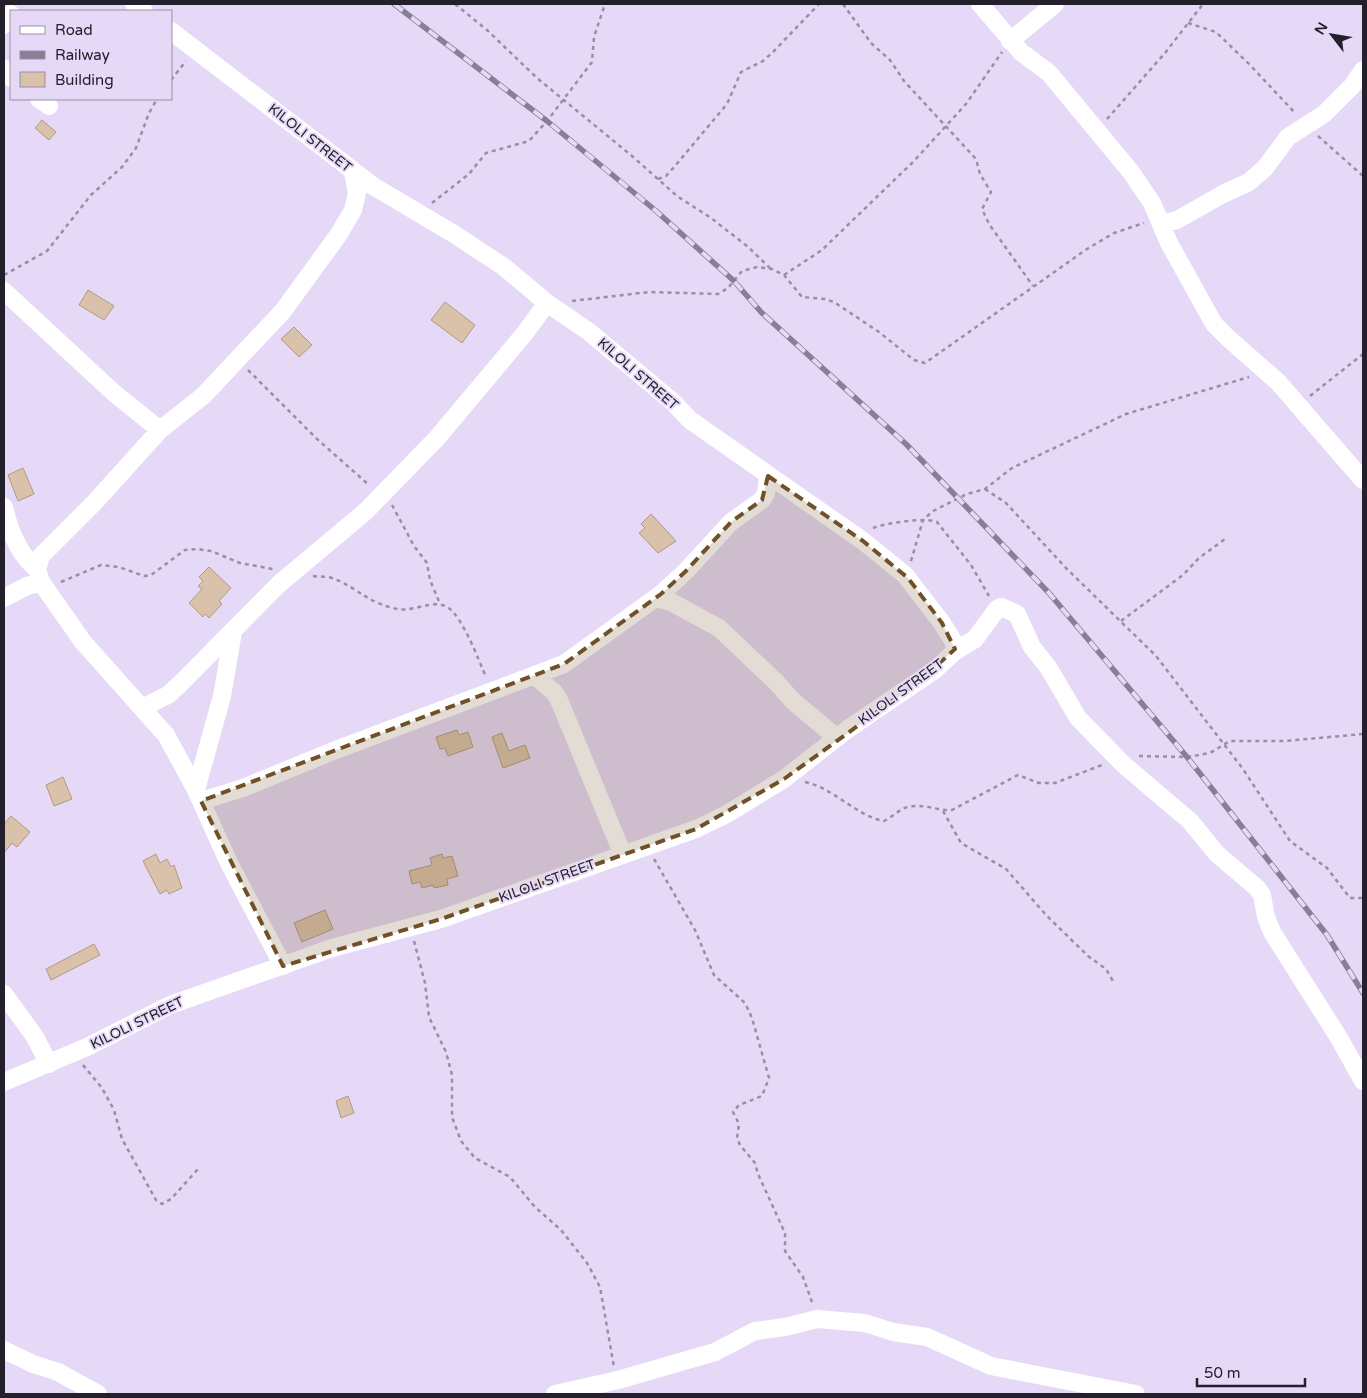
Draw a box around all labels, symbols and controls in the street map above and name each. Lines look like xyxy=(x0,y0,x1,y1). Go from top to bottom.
legend xyxy=(10,10,172,100)
north arrow xyxy=(1307,10,1357,60)
text: N xyxy=(1311,19,1331,38)
text: Road xyxy=(55,21,93,39)
text: Railway xyxy=(55,46,110,64)
text: Building xyxy=(55,71,114,89)
street label: KILOLI STREET xyxy=(265,100,356,176)
street label: KILOLI STREET xyxy=(594,334,682,414)
street label: KILOLI STREET xyxy=(855,655,947,729)
street label: KILOLI STREET xyxy=(496,855,598,906)
street label: KILOLI STREET xyxy=(88,993,187,1053)
scale bar xyxy=(1197,1356,1304,1388)
text: 50 m xyxy=(1204,1364,1241,1382)

